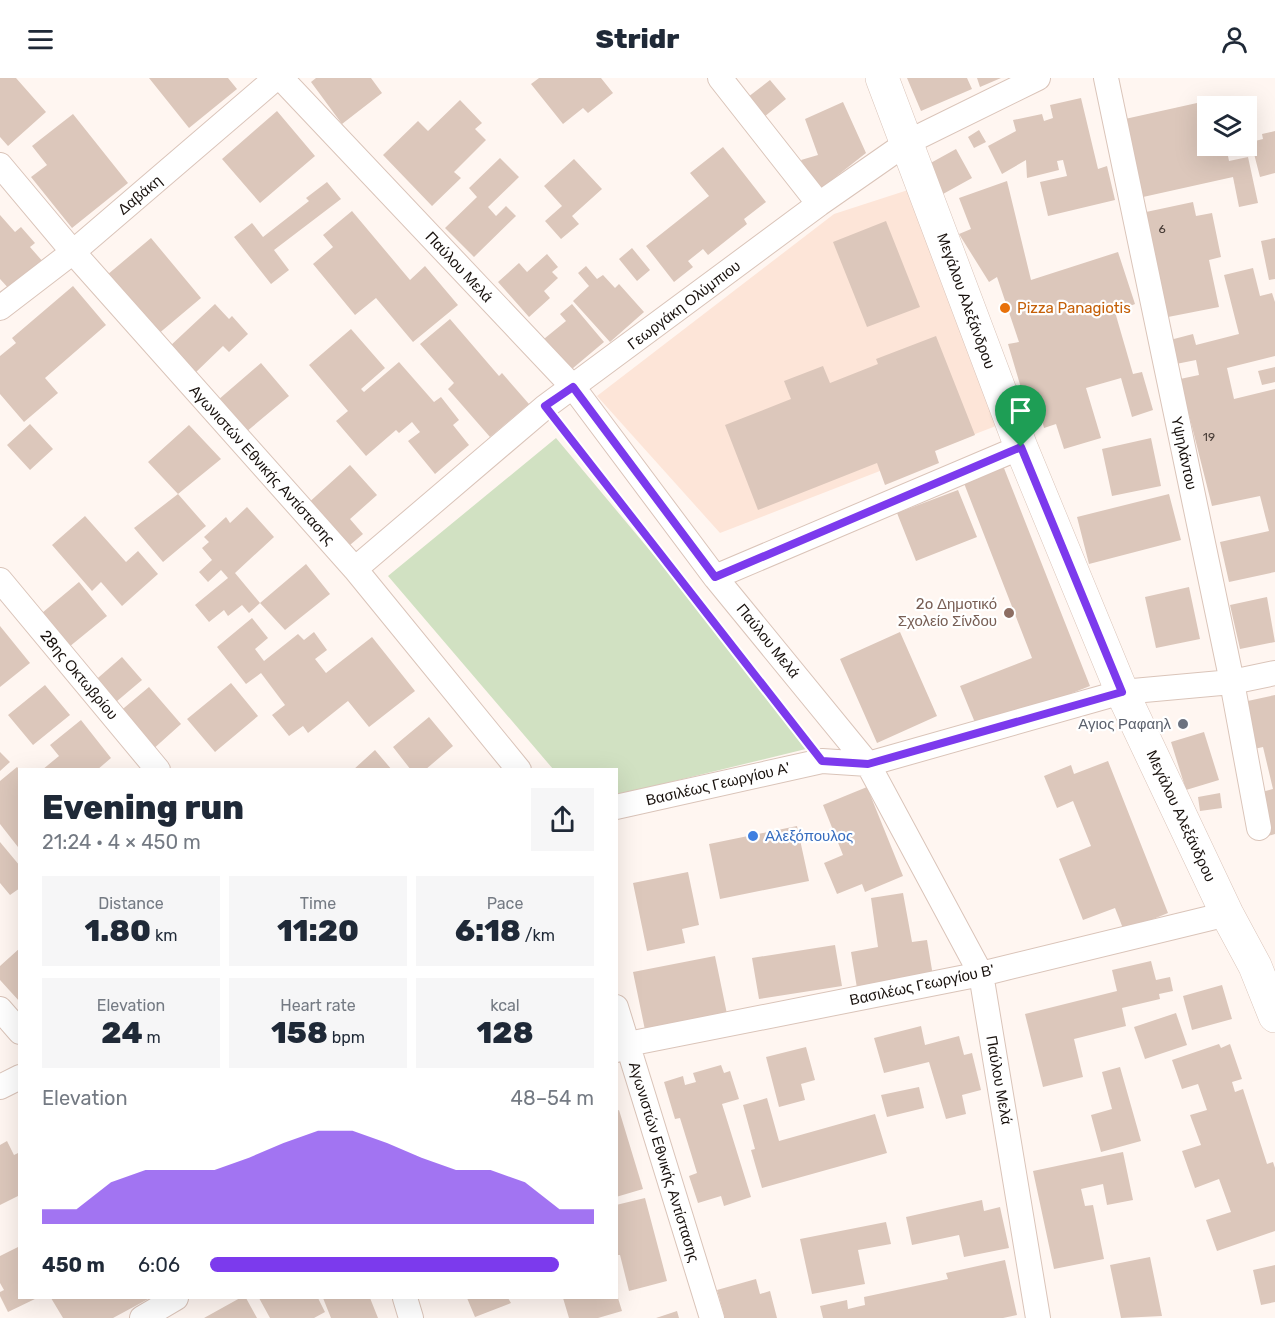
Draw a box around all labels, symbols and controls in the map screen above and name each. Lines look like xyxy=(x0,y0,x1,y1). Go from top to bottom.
icon: menu xyxy=(24,23,57,56)
text: Stridr xyxy=(596,23,679,55)
icon: person xyxy=(1218,23,1251,56)
map controls xyxy=(1197,96,1257,156)
button: layers xyxy=(1197,96,1257,156)
street label: Δαβάκη xyxy=(114,171,166,219)
house number: 6 xyxy=(1158,222,1166,236)
street label: Παύλου Μελά xyxy=(422,228,497,306)
street label: Μεγάλου Αλεξάνδρου xyxy=(933,231,999,371)
street label: Γεωργάκη Ολύμπιου xyxy=(624,257,744,353)
place label: Pizza Panagiotis xyxy=(1017,299,1131,317)
marker: Pizza Panagiotis xyxy=(998,301,1012,315)
street label: Αγωνιστών Εθνικής Αντίστασης xyxy=(186,381,338,549)
pin xyxy=(995,385,1046,447)
icon: arrive xyxy=(1004,394,1037,427)
street label: Υψηλάντου xyxy=(1167,415,1201,491)
house number: 19 xyxy=(1203,430,1215,444)
place label: 2o Δημοτικό Σχολείο Σίνδου xyxy=(898,595,997,630)
street label: Παύλου Μελά xyxy=(733,600,804,682)
marker: 2o Δημοτικό Σχολείο Σίνδου xyxy=(1002,606,1016,620)
street label: 28ης Οκτωβρίου xyxy=(36,627,122,723)
place label: Αγιος Ραφαηλ xyxy=(1078,715,1171,733)
marker: Αγιος Ραφαηλ xyxy=(1176,717,1190,731)
street label: Μεγάλου Αλεξάνδρου xyxy=(1143,747,1219,885)
street label: Βασιλέως Γεωργίου Α' xyxy=(644,759,792,809)
text: Evening run xyxy=(42,788,244,827)
button: share xyxy=(531,788,594,851)
place label: Αλεξόπουλος xyxy=(765,827,853,845)
marker: Αλεξόπουλος xyxy=(746,829,760,843)
text: 21:24 · 4 × 450 m xyxy=(42,830,201,854)
text: Distance xyxy=(98,894,164,913)
text: Time xyxy=(300,894,336,913)
text: Pace xyxy=(487,894,523,913)
text: 1.80 xyxy=(85,913,151,949)
text: 11:20 xyxy=(277,913,359,949)
text: 6:18 xyxy=(455,913,521,949)
text: km xyxy=(151,926,177,945)
text: /km xyxy=(521,926,555,945)
street label: Βασιλέως Γεωργίου Β' xyxy=(848,961,996,1009)
text: Elevation xyxy=(97,996,165,1015)
text: Heart rate xyxy=(280,996,356,1015)
text: kcal xyxy=(490,996,520,1015)
text: 24 xyxy=(101,1015,143,1051)
text: 158 xyxy=(271,1015,328,1051)
text: 128 xyxy=(477,1015,533,1051)
text: m xyxy=(143,1028,161,1047)
text: bpm xyxy=(328,1028,365,1047)
street label: Παύλου Μελά xyxy=(982,1034,1016,1126)
street label: Αγωνιστών Εθνικής Αντίστασης xyxy=(625,1060,703,1264)
text: Elevation xyxy=(42,1086,128,1110)
text: 48–54 m xyxy=(511,1086,594,1110)
text: 450 m xyxy=(42,1253,105,1277)
text: 6:06 xyxy=(138,1253,180,1277)

